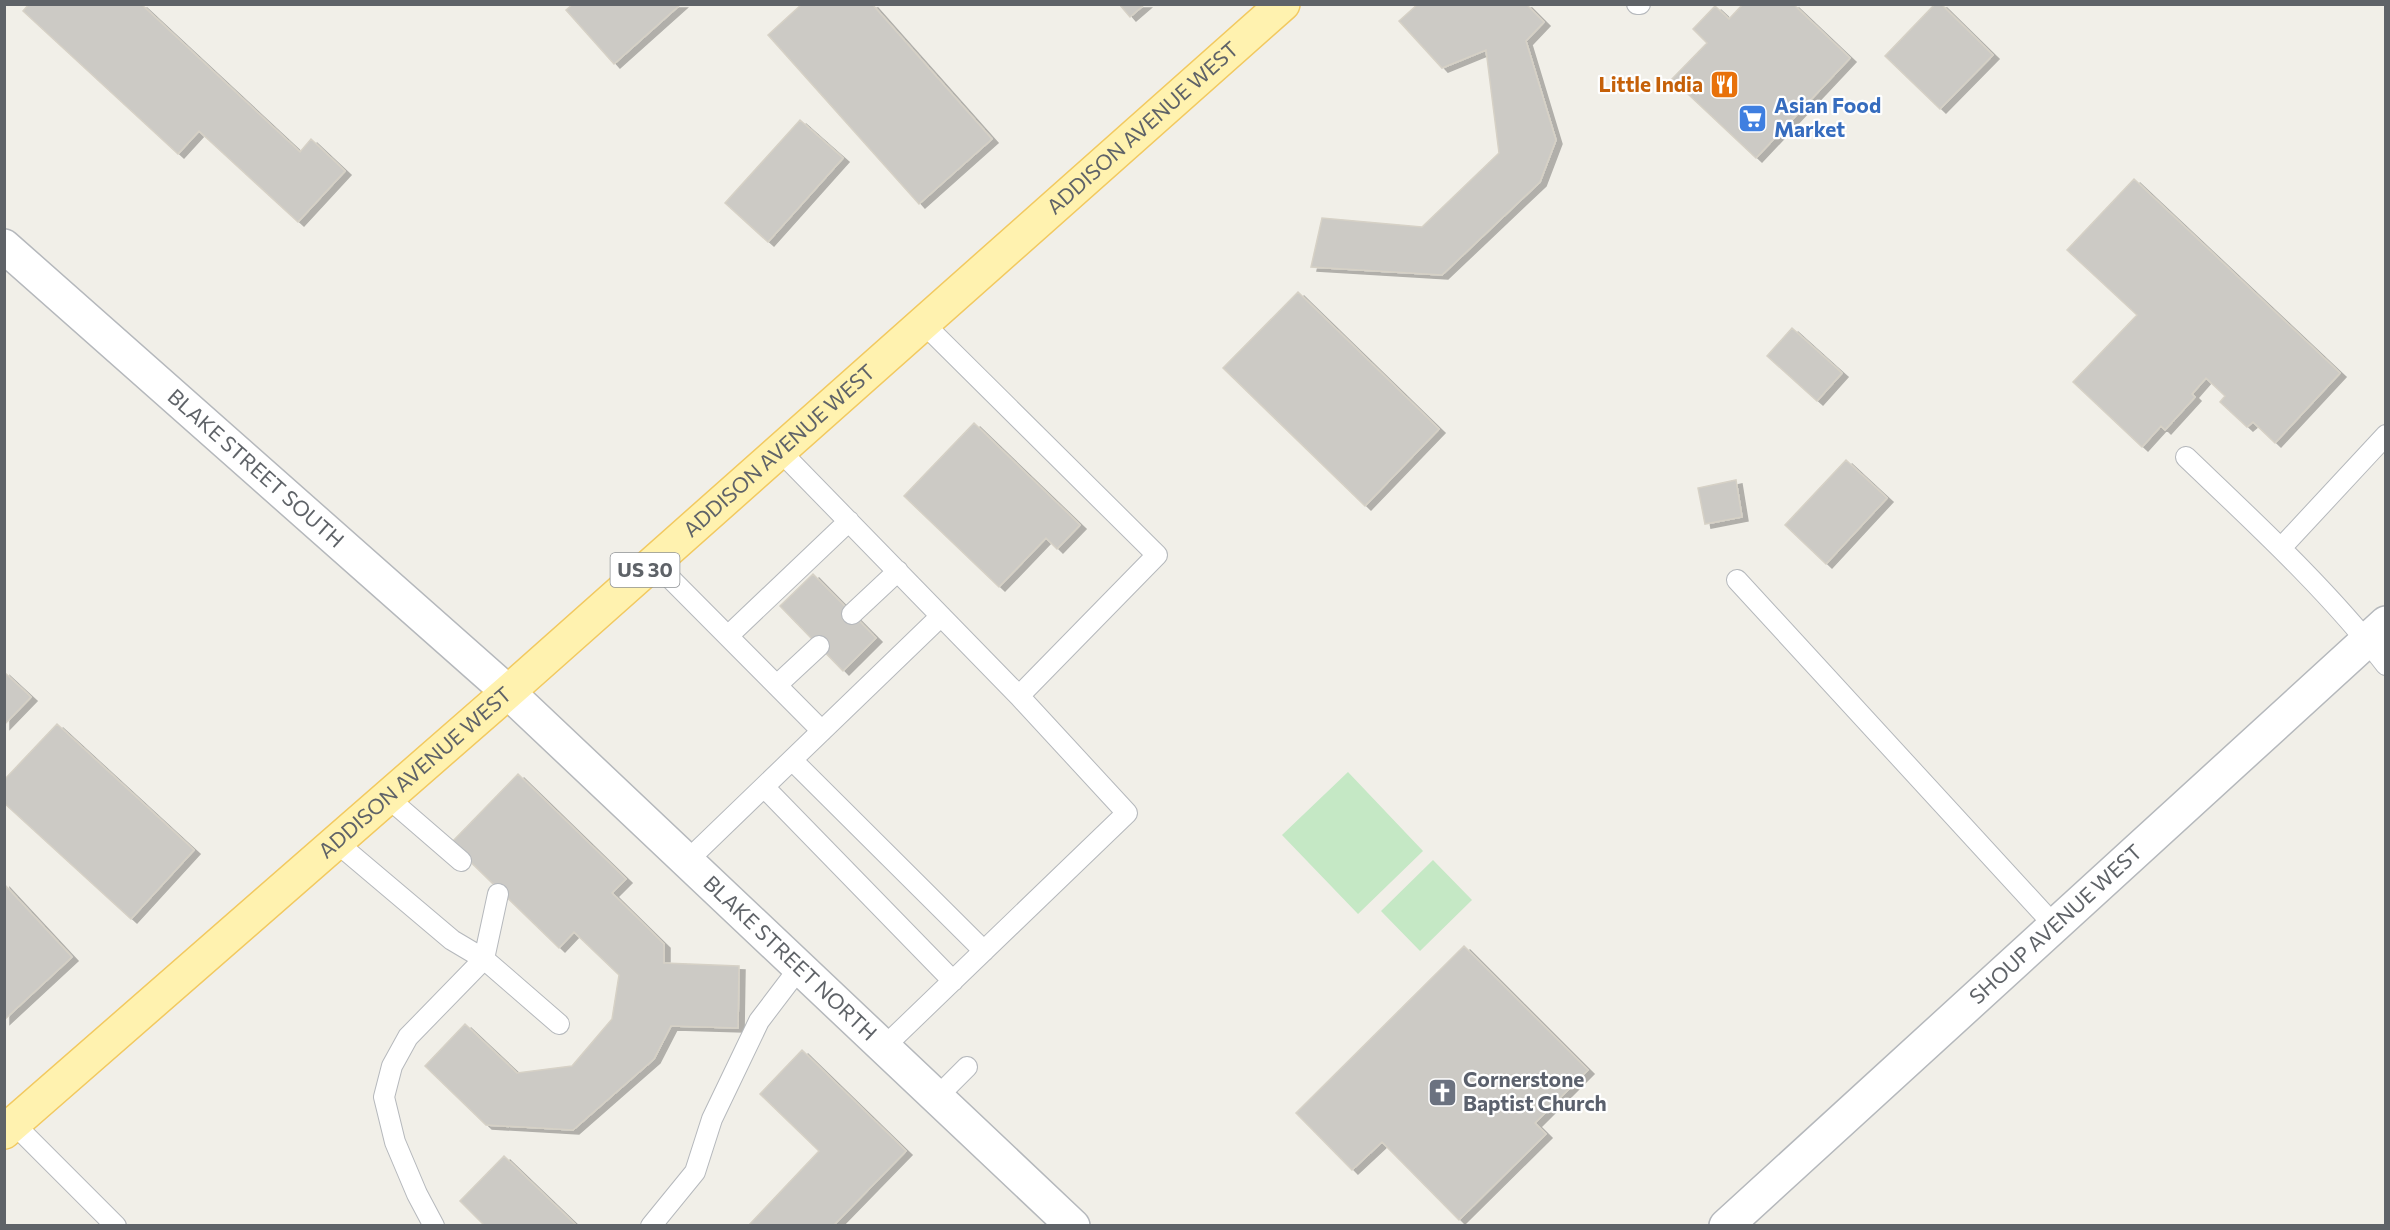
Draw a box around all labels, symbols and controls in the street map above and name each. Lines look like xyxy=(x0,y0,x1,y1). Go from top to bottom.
street label: ADDISON AVENUE WEST xyxy=(1041,36,1243,219)
restaurant icon: Little India xyxy=(1708,69,1740,101)
place label: Little India xyxy=(1598,71,1703,96)
place label: Asian Food Market xyxy=(1774,92,1881,141)
supermarket icon: Asian Food Market xyxy=(1737,102,1769,134)
street label: ADDISON AVENUE WEST xyxy=(678,358,879,541)
street label: BLAKE STREET SOUTH xyxy=(163,383,350,552)
road number: US 30 xyxy=(610,553,680,587)
street label: ADDISON AVENUE WEST xyxy=(313,681,516,863)
street label: SHOUP AVENUE WEST xyxy=(1964,838,2146,1008)
street label: BLAKE STREET NORTH xyxy=(699,870,883,1045)
place label: Cornerstone Baptist Church xyxy=(1463,1066,1607,1115)
church icon: Cornerstone Baptist Church xyxy=(1426,1076,1458,1108)

